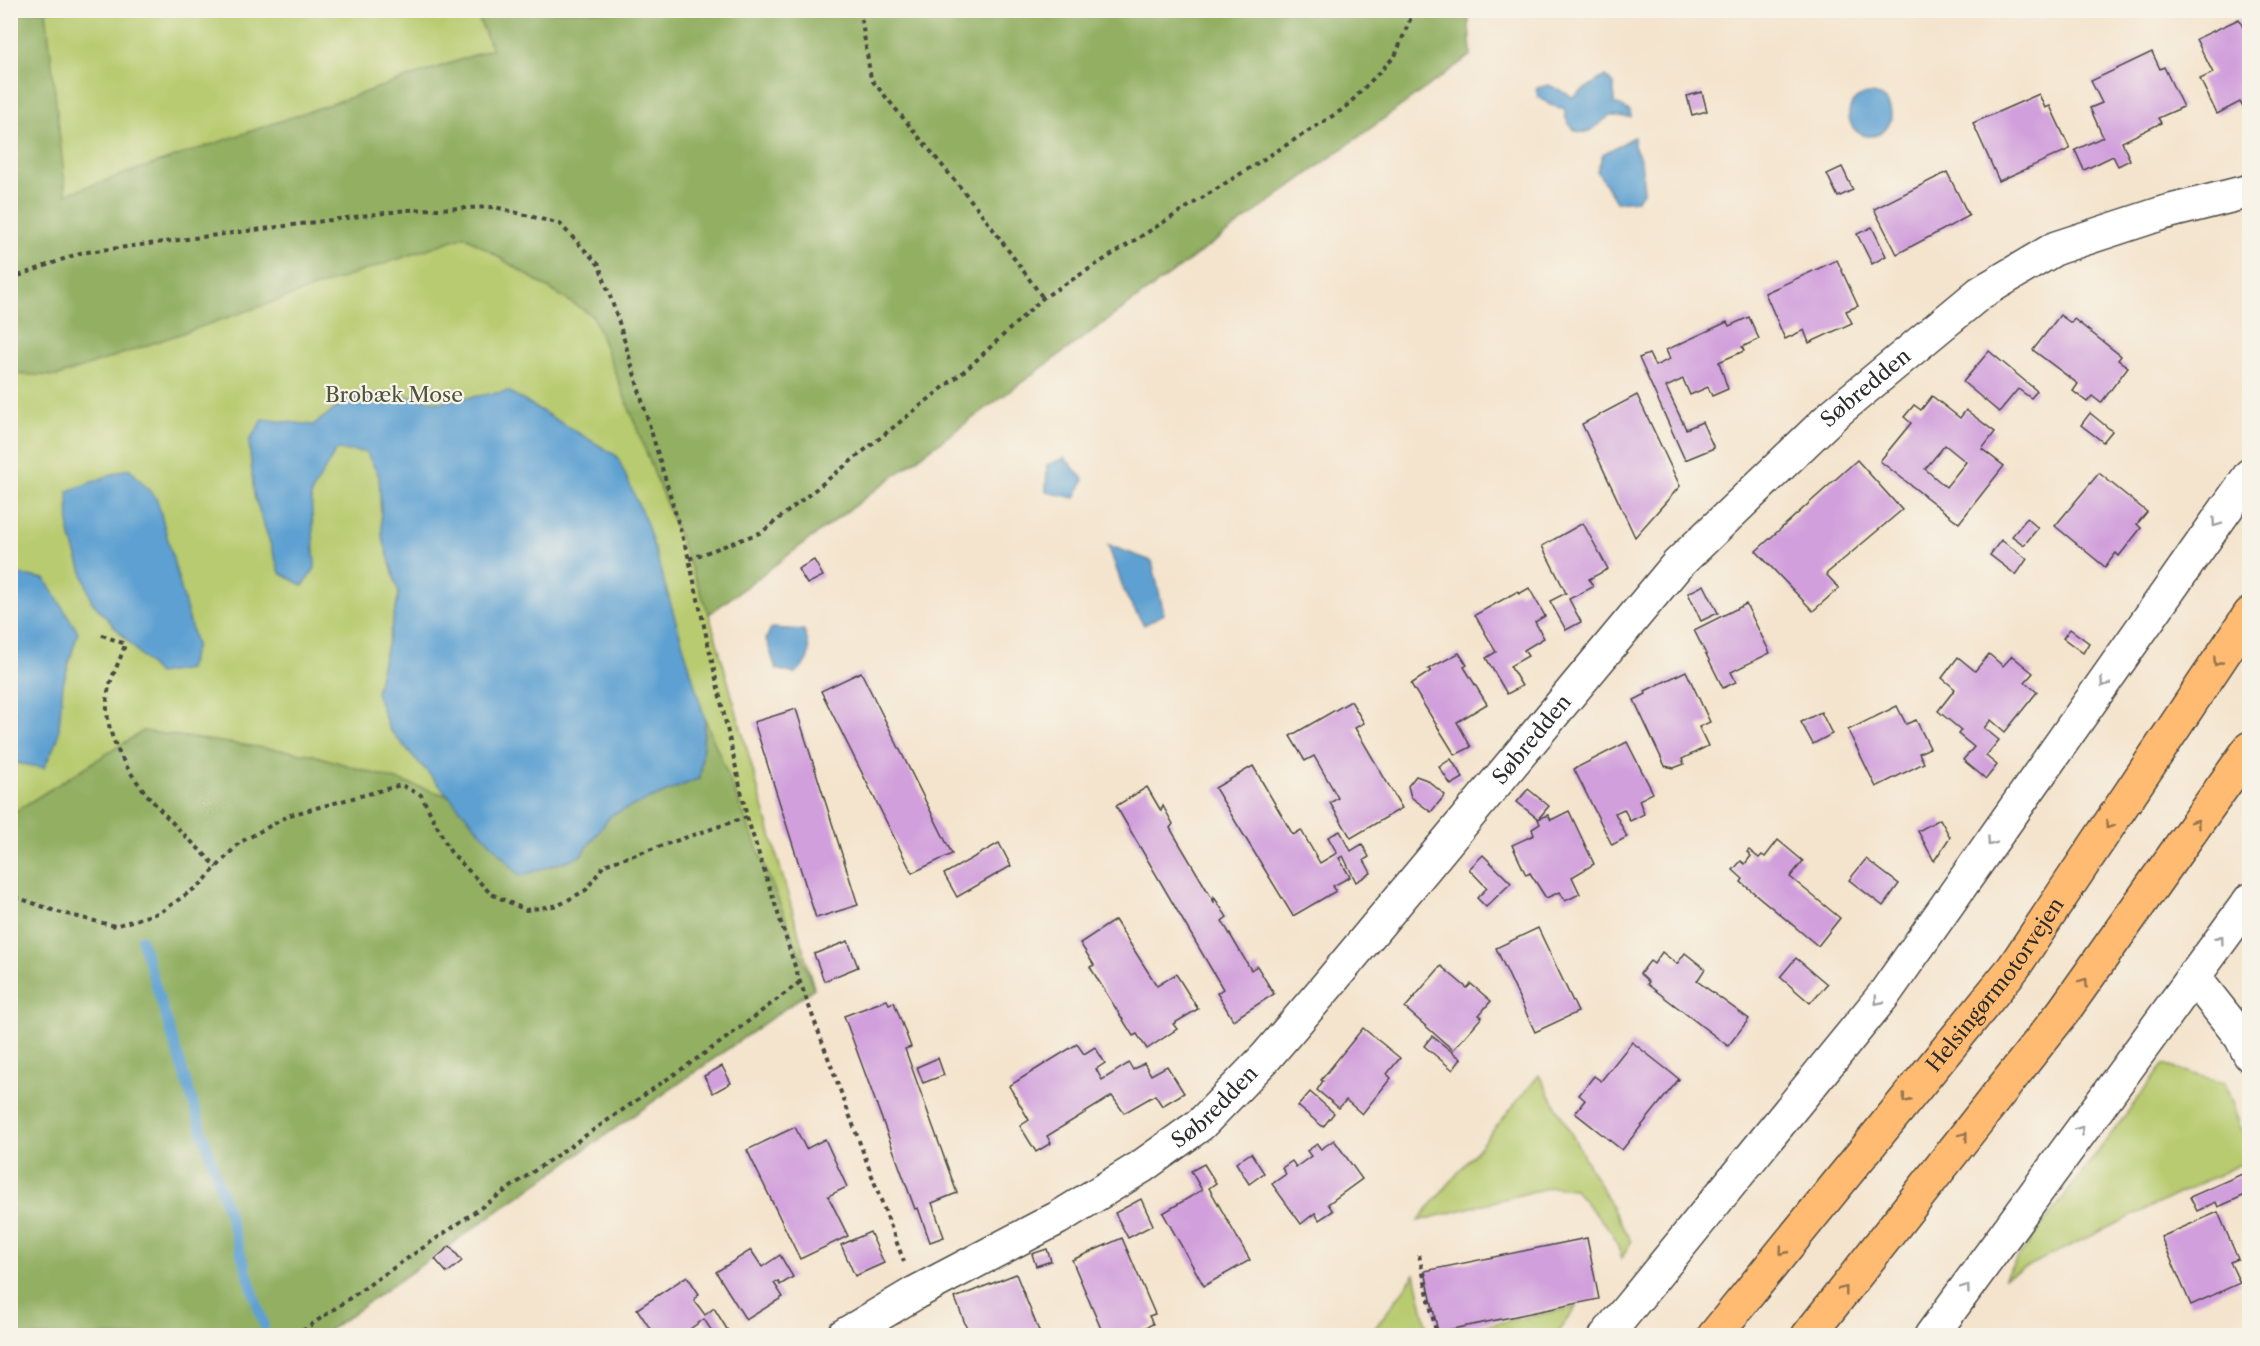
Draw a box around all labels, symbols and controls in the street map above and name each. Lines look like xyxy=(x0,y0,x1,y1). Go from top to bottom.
street label: Søbredden xyxy=(1815,343,1915,432)
park label: Brobæk Mose xyxy=(325,382,463,407)
one-way arrow xyxy=(2212,516,2223,527)
one-way arrow xyxy=(2213,656,2224,667)
one-way arrow xyxy=(2100,676,2111,687)
street label: Søbredden xyxy=(1487,689,1576,789)
one-way arrow xyxy=(2105,818,2116,829)
one-way arrow xyxy=(2189,818,2200,829)
one-way arrow xyxy=(1987,835,1998,846)
street label: Helsingørmotorvejen xyxy=(1921,893,2069,1077)
one-way arrow xyxy=(2213,935,2224,946)
one-way arrow xyxy=(2076,978,2087,989)
one-way arrow xyxy=(1875,994,1886,1005)
street label: Søbredden xyxy=(1166,1060,1263,1153)
one-way arrow xyxy=(1902,1093,1913,1104)
one-way arrow xyxy=(2073,1126,2084,1137)
one-way arrow xyxy=(1957,1132,1968,1143)
one-way arrow xyxy=(1779,1244,1790,1255)
one-way arrow xyxy=(1959,1284,1970,1295)
one-way arrow xyxy=(1836,1285,1847,1296)

